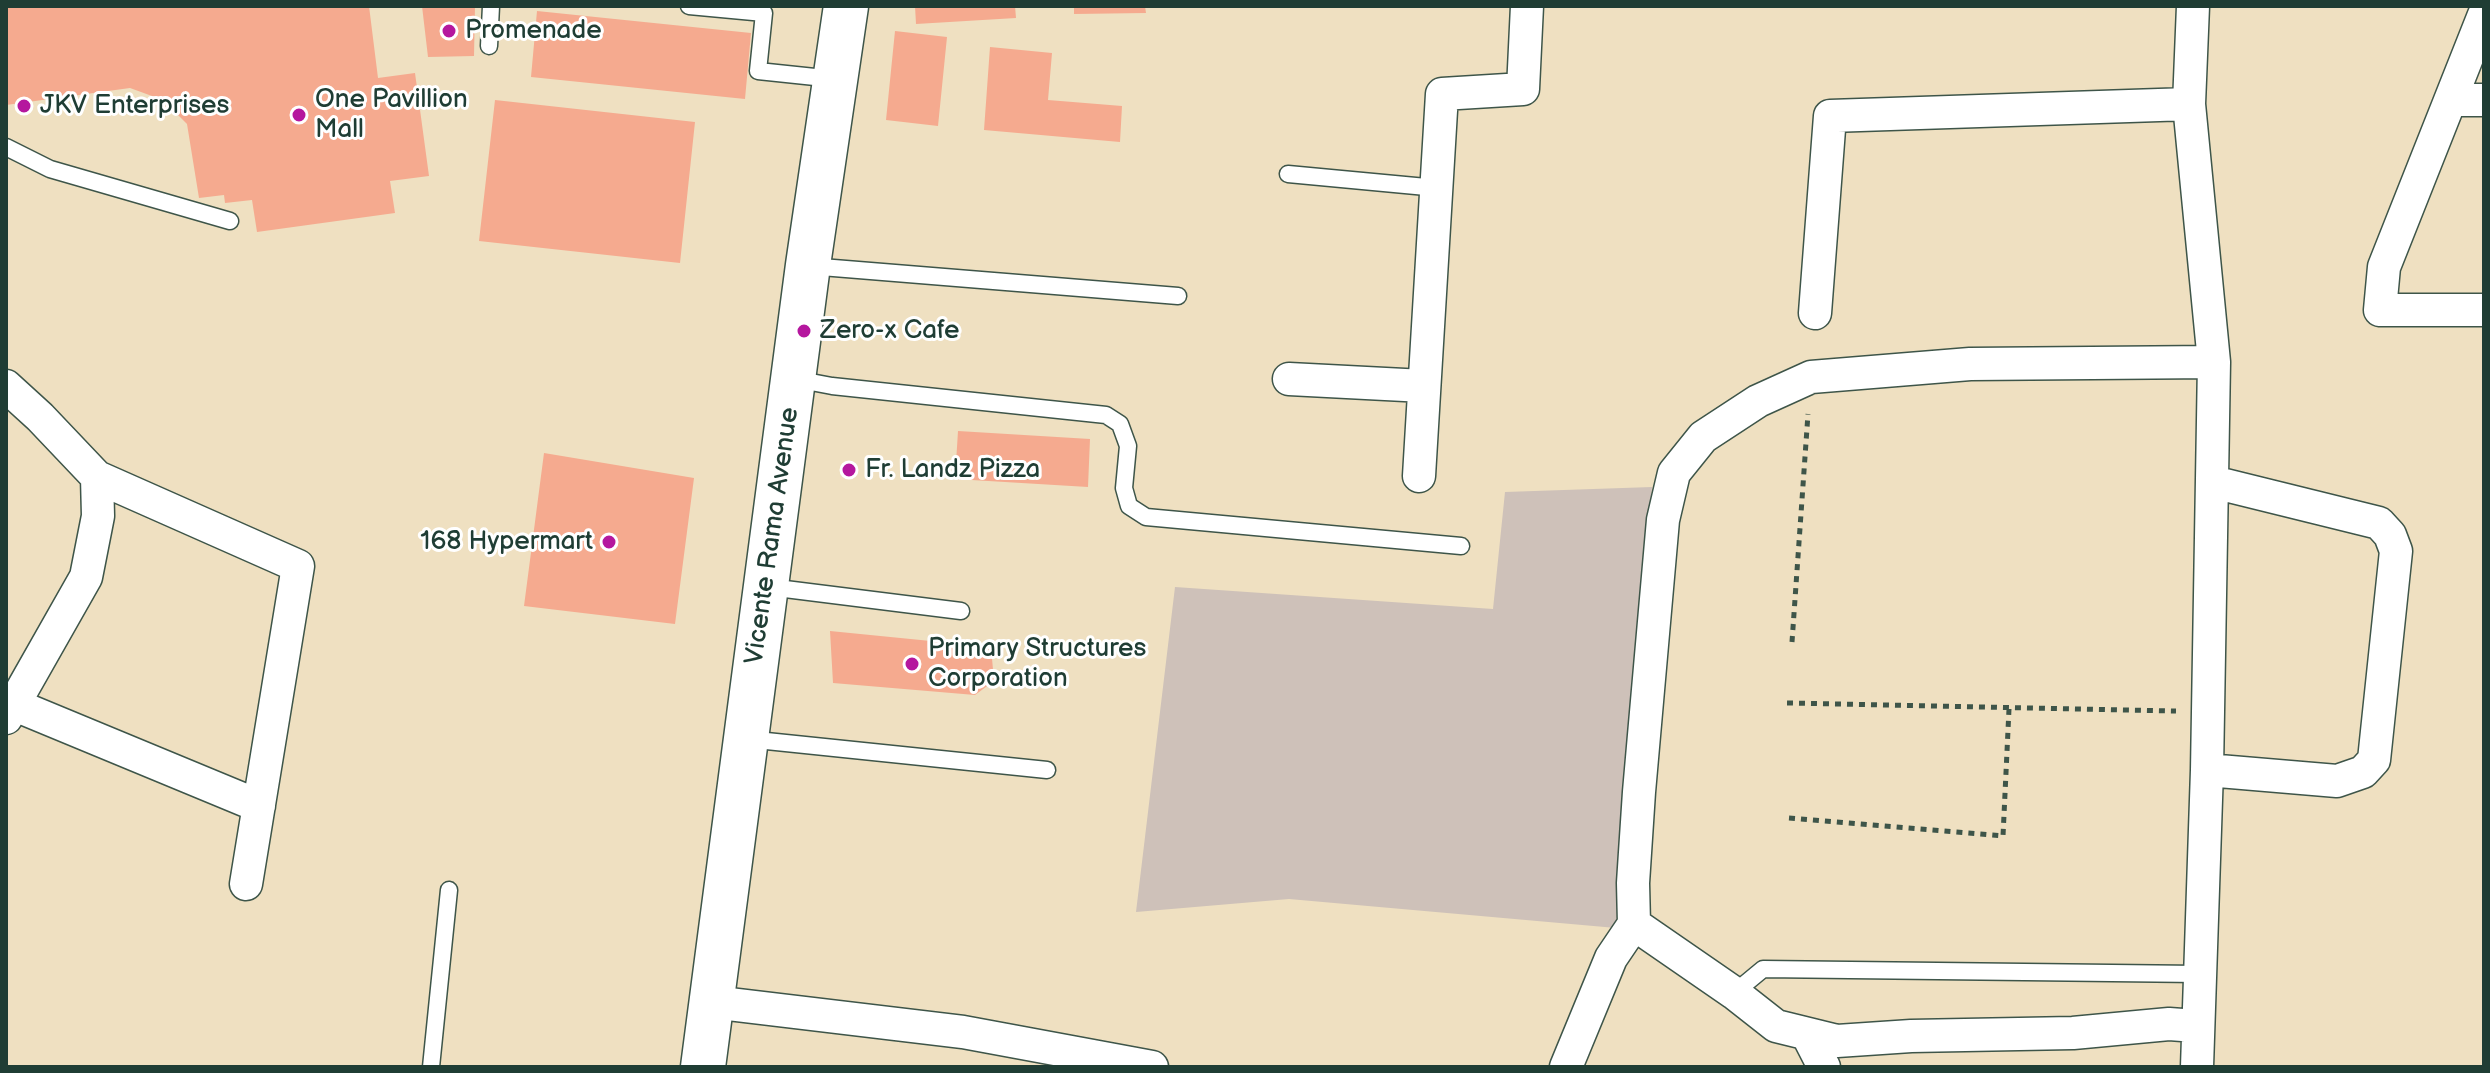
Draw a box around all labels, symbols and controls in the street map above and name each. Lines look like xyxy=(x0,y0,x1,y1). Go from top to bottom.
place label: Promenade xyxy=(465,15,602,47)
marker: Promenade xyxy=(440,22,458,40)
place label: One Pavillion Mall xyxy=(315,84,468,146)
place label: JKV Enterprises xyxy=(40,90,229,122)
marker: JKV Enterprises xyxy=(15,97,33,115)
marker: One Pavillion Mall xyxy=(290,106,308,124)
place label: Zero-x Cafe xyxy=(820,315,959,347)
marker: Zero-x Cafe xyxy=(795,322,813,340)
street label: Vicente Rama Avenue xyxy=(740,405,806,667)
place label: Fr. Landz Pizza xyxy=(865,454,1040,486)
marker: Fr. Landz Pizza xyxy=(840,461,858,479)
place label: 168 Hypermart xyxy=(420,526,593,558)
marker: 168 Hypermart xyxy=(600,533,618,551)
place label: Primary Structures Corporation xyxy=(928,633,1146,694)
marker: Primary Structures Corporation xyxy=(903,655,921,673)

